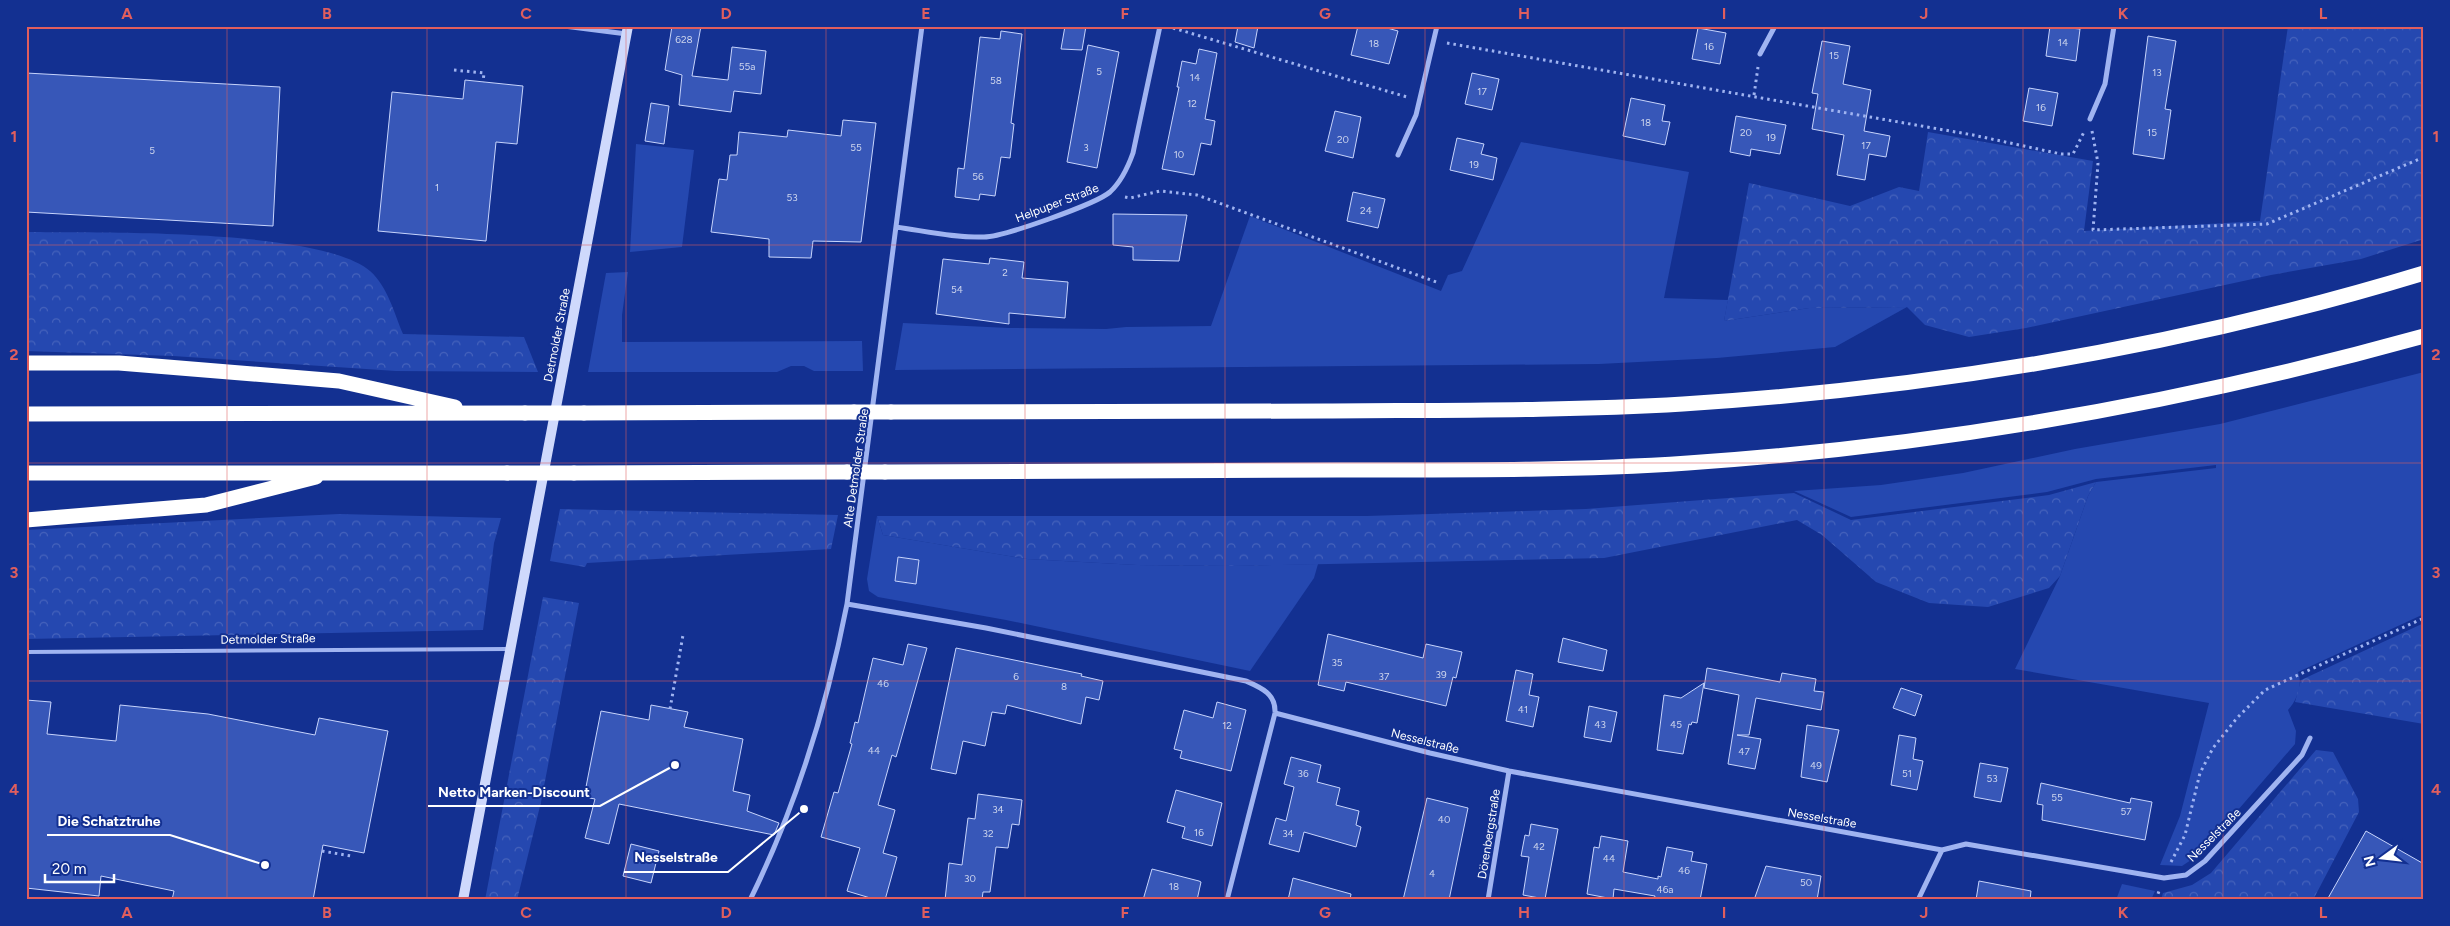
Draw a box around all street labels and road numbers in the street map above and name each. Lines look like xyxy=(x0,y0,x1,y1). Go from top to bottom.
street label: Helpuper Straße xyxy=(1013,181,1101,225)
street label: Detmolder Straße xyxy=(541,287,573,383)
street label: Alte Detmolder Straße xyxy=(841,407,871,528)
street label: Detmolder Straße xyxy=(220,631,316,647)
street label: Nesselstraße xyxy=(1389,726,1461,756)
street label: Dörenbergstraße xyxy=(1475,788,1503,880)
street label: Nesselstraße xyxy=(1786,805,1858,831)
street label: Nesselstraße xyxy=(2184,805,2244,865)

